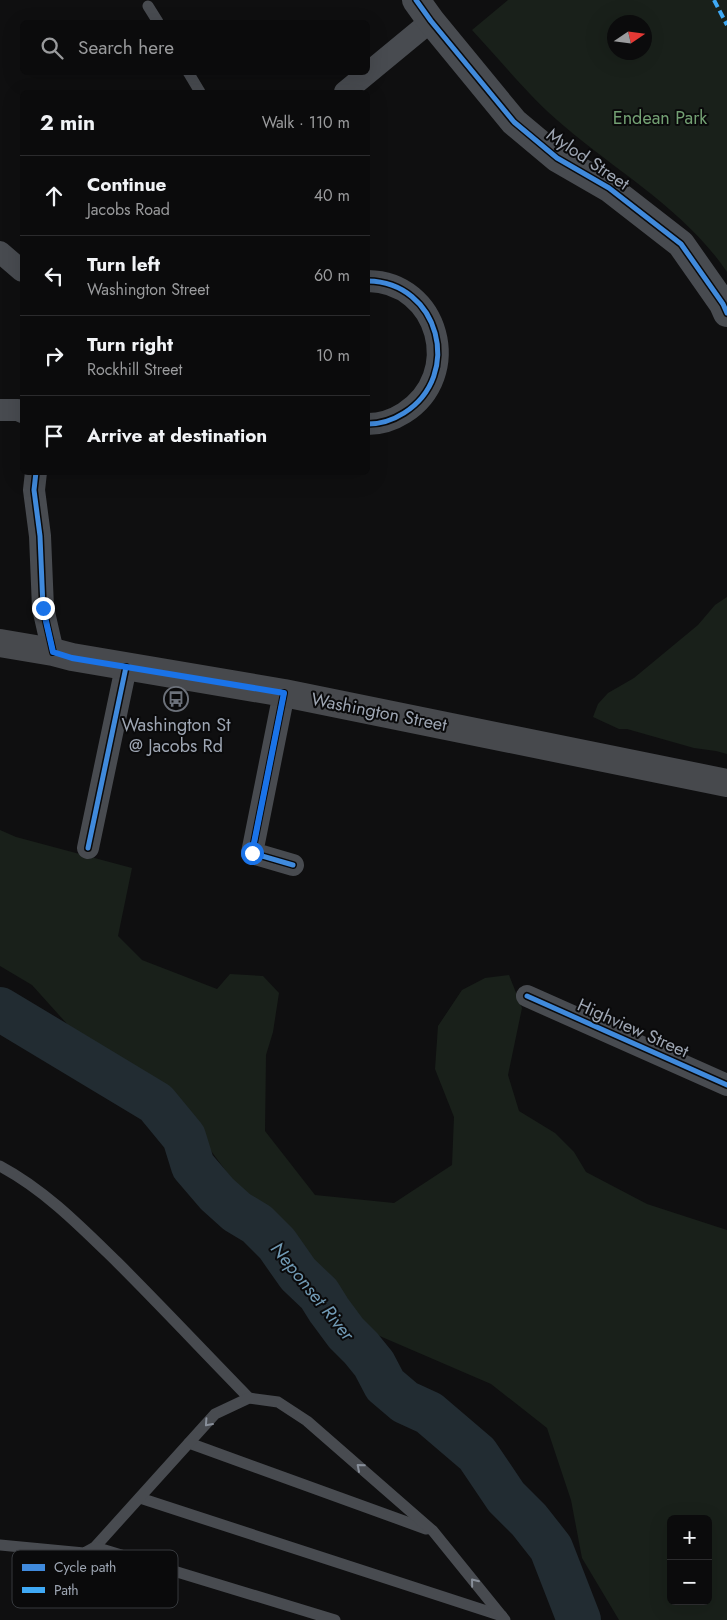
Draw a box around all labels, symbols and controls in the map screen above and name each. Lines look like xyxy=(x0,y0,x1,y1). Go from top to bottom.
north arrow xyxy=(607,15,652,60)
search box xyxy=(20,20,370,75)
icon: search xyxy=(38,34,66,62)
text: Search here xyxy=(78,34,174,61)
park label: Endean Park xyxy=(613,105,707,131)
text: 2 min xyxy=(40,108,95,138)
text: Walk · 110 m xyxy=(262,111,350,134)
street label: Mylod Street xyxy=(541,122,635,197)
text: Continue xyxy=(87,171,166,198)
icon: ahead xyxy=(40,182,68,210)
text: 40 m xyxy=(314,184,350,207)
text: Jacobs Road xyxy=(87,198,170,221)
text: Turn left xyxy=(87,251,160,278)
icon: left xyxy=(40,262,68,290)
text: 60 m xyxy=(314,264,350,287)
text: Washington Street xyxy=(87,278,209,301)
text: Turn right xyxy=(87,331,173,358)
icon: right xyxy=(40,342,68,370)
text: 10 m xyxy=(316,344,350,367)
text: Rockhill Street xyxy=(87,358,182,381)
icon: arrive xyxy=(40,422,68,450)
text: Arrive at destination xyxy=(87,422,267,449)
route end xyxy=(32,597,55,620)
bus stop icon: Washington St @ Jacobs Rd xyxy=(163,686,189,712)
street label: Washington Street xyxy=(309,686,450,738)
place label: Washington St @ Jacobs Rd xyxy=(122,712,231,759)
route start xyxy=(241,842,264,865)
street label: Highview Street xyxy=(573,992,693,1064)
water label: Neponset River xyxy=(264,1236,362,1348)
one-way arrow xyxy=(204,1417,213,1426)
one-way arrow xyxy=(357,1464,366,1473)
map controls xyxy=(667,1515,712,1605)
button: + xyxy=(667,1515,712,1560)
legend xyxy=(12,1550,178,1608)
text: Cycle path xyxy=(54,1557,116,1577)
button: − xyxy=(667,1560,712,1605)
one-way arrow xyxy=(472,1579,480,1588)
text: Path xyxy=(54,1580,79,1600)

